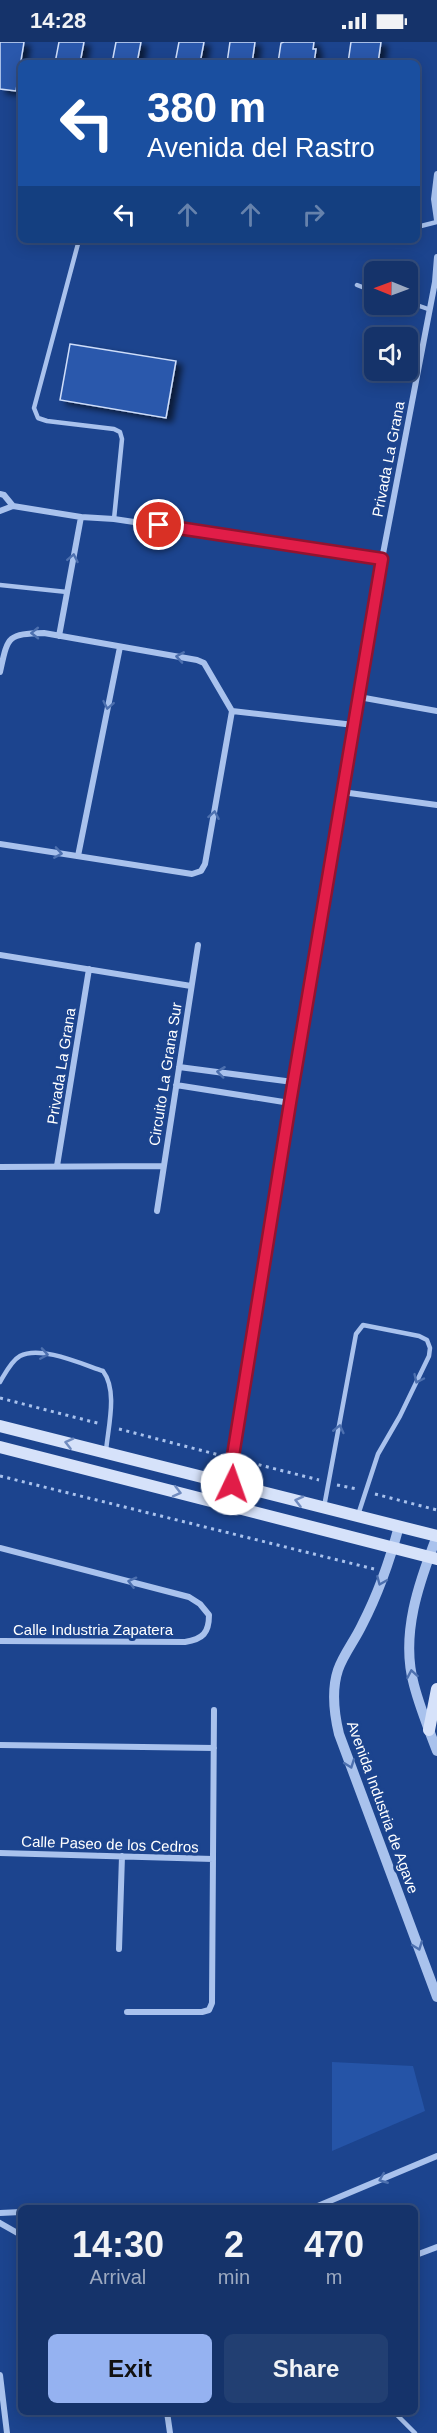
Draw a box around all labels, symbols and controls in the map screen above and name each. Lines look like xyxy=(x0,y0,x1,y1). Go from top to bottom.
text: 14:28 xyxy=(30,8,86,33)
icon: left xyxy=(48,84,126,162)
text: 380 m xyxy=(147,84,266,131)
text: Avenida del Rastro xyxy=(147,133,375,163)
icon: left xyxy=(108,198,141,231)
icon: ahead xyxy=(171,198,204,231)
icon: ahead xyxy=(234,198,267,231)
icon: right xyxy=(297,198,330,231)
north arrow xyxy=(364,261,418,315)
map controls xyxy=(364,261,418,381)
button: sound xyxy=(364,327,418,381)
street label: Privada La Grana xyxy=(368,399,408,518)
pin xyxy=(133,499,184,550)
icon: arrive xyxy=(142,508,175,541)
one-way arrow xyxy=(66,553,79,563)
one-way arrow xyxy=(30,627,39,639)
one-way arrow xyxy=(176,652,185,664)
one-way arrow xyxy=(102,699,115,709)
one-way arrow xyxy=(207,810,220,820)
one-way arrow xyxy=(53,847,62,859)
street label: Circuito La Grana Sur xyxy=(145,1001,185,1147)
street label: Privada La Grana xyxy=(43,1006,79,1125)
one-way arrow xyxy=(216,1067,225,1079)
one-way arrow xyxy=(40,1347,49,1359)
one-way arrow xyxy=(413,1373,425,1384)
one-way arrow xyxy=(331,1424,344,1434)
one-way arrow xyxy=(64,1438,74,1451)
position arrow xyxy=(200,1452,264,1516)
one-way arrow xyxy=(172,1485,182,1498)
one-way arrow xyxy=(294,1495,304,1508)
one-way arrow xyxy=(376,1575,388,1586)
one-way arrow xyxy=(128,1577,138,1590)
street label: Calle Industria Zapatera xyxy=(13,1621,174,1638)
one-way arrow xyxy=(406,1670,419,1680)
street label: Avenida Industria de Agave xyxy=(344,1718,422,1896)
one-way arrow xyxy=(342,1758,355,1768)
street label: Calle Paseo de los Cedros xyxy=(21,1832,199,1856)
one-way arrow xyxy=(411,1940,423,1951)
one-way arrow xyxy=(378,2172,389,2184)
text: 14:30 xyxy=(72,2224,164,2265)
text: 2 xyxy=(224,2224,244,2265)
text: 470 xyxy=(304,2224,364,2265)
text: Arrival xyxy=(90,2266,146,2288)
text: min xyxy=(218,2266,250,2288)
text: m xyxy=(326,2266,342,2288)
button: Exit xyxy=(48,2334,212,2403)
button: Share xyxy=(224,2334,388,2403)

